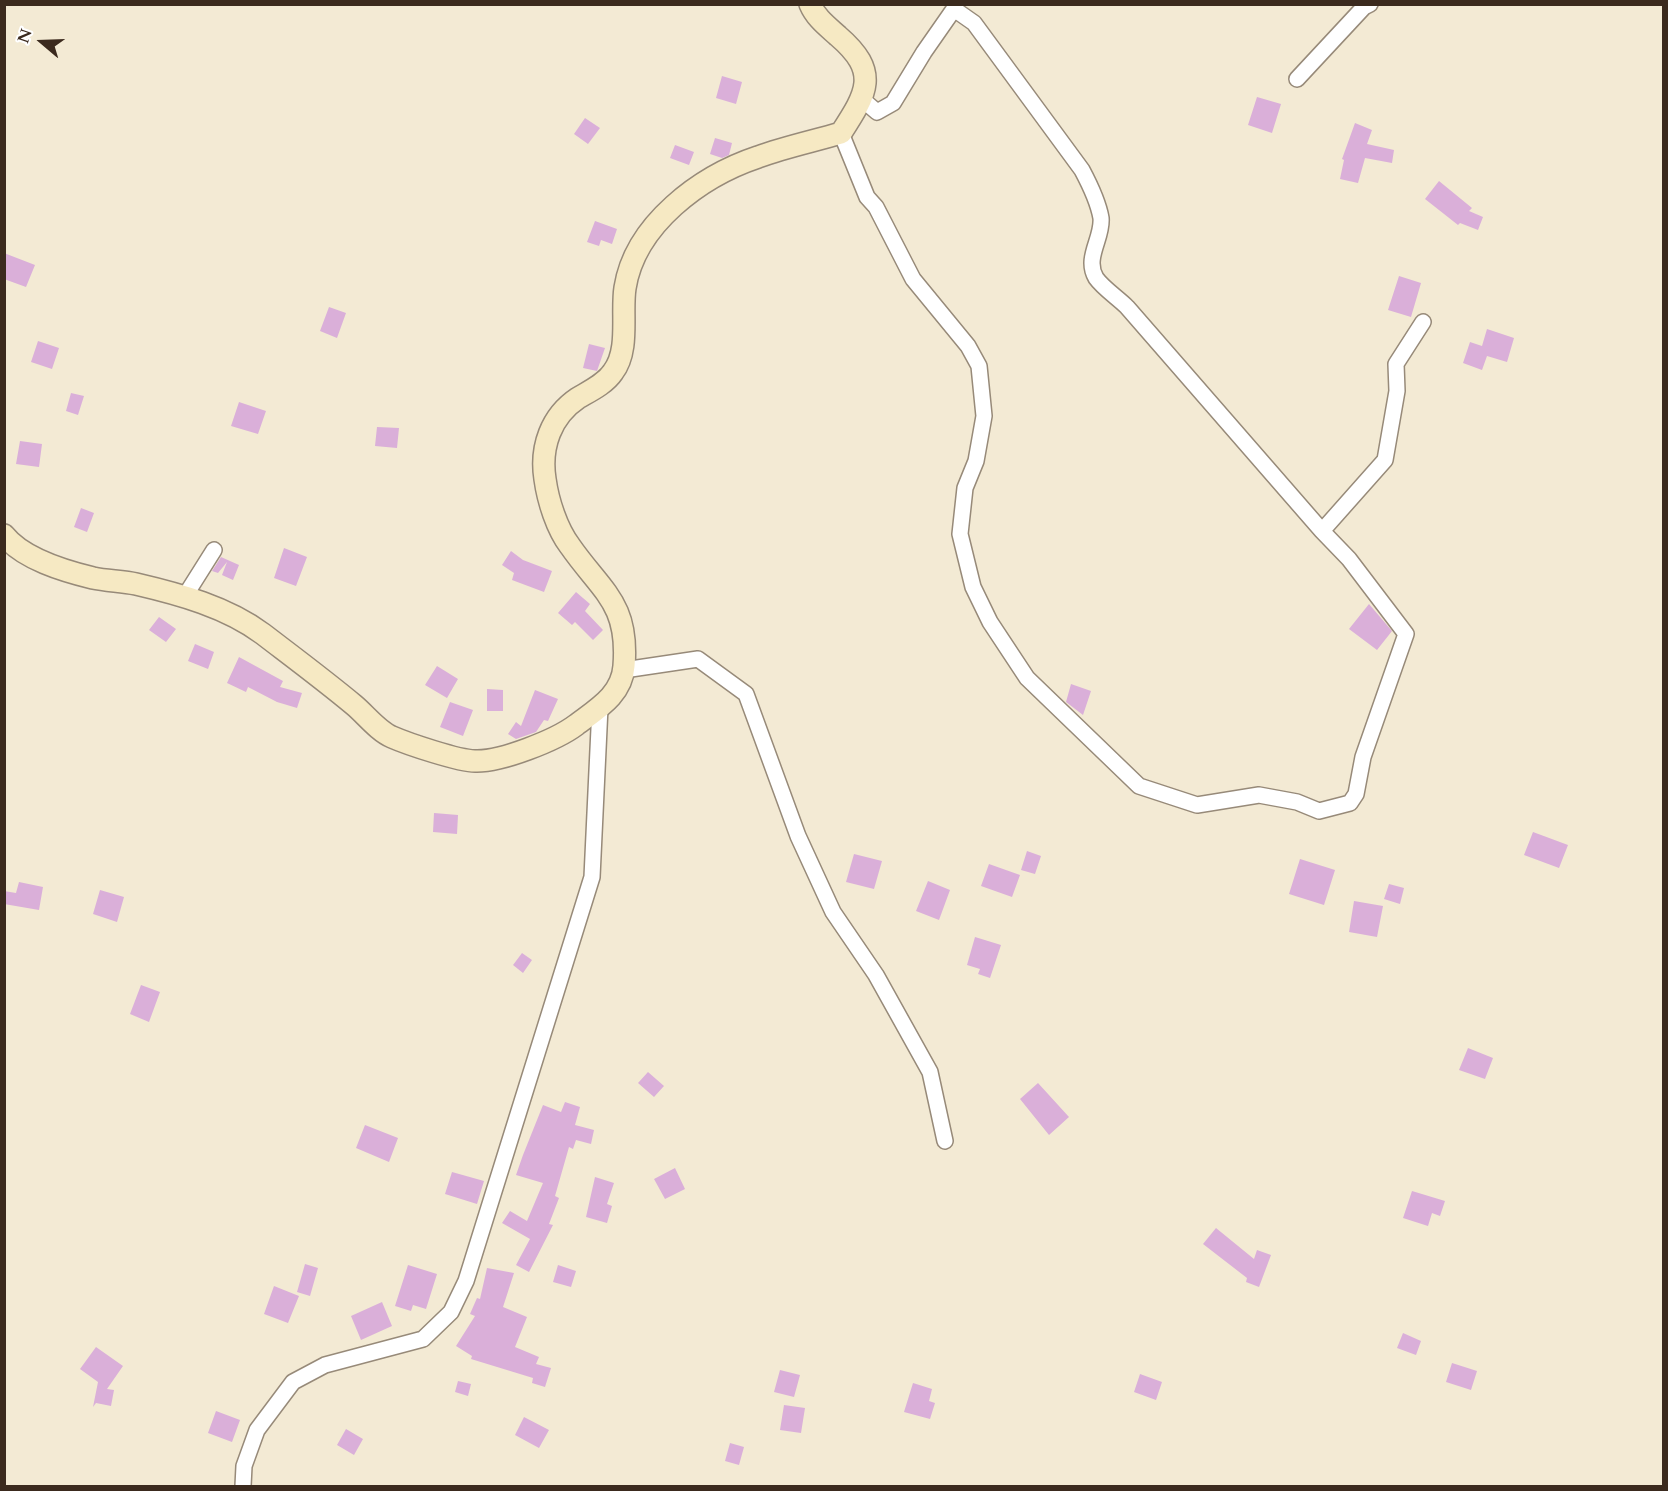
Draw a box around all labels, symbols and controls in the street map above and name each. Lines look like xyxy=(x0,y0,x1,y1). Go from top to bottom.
north arrow xyxy=(12,12,72,72)
text: N xyxy=(12,26,38,46)

